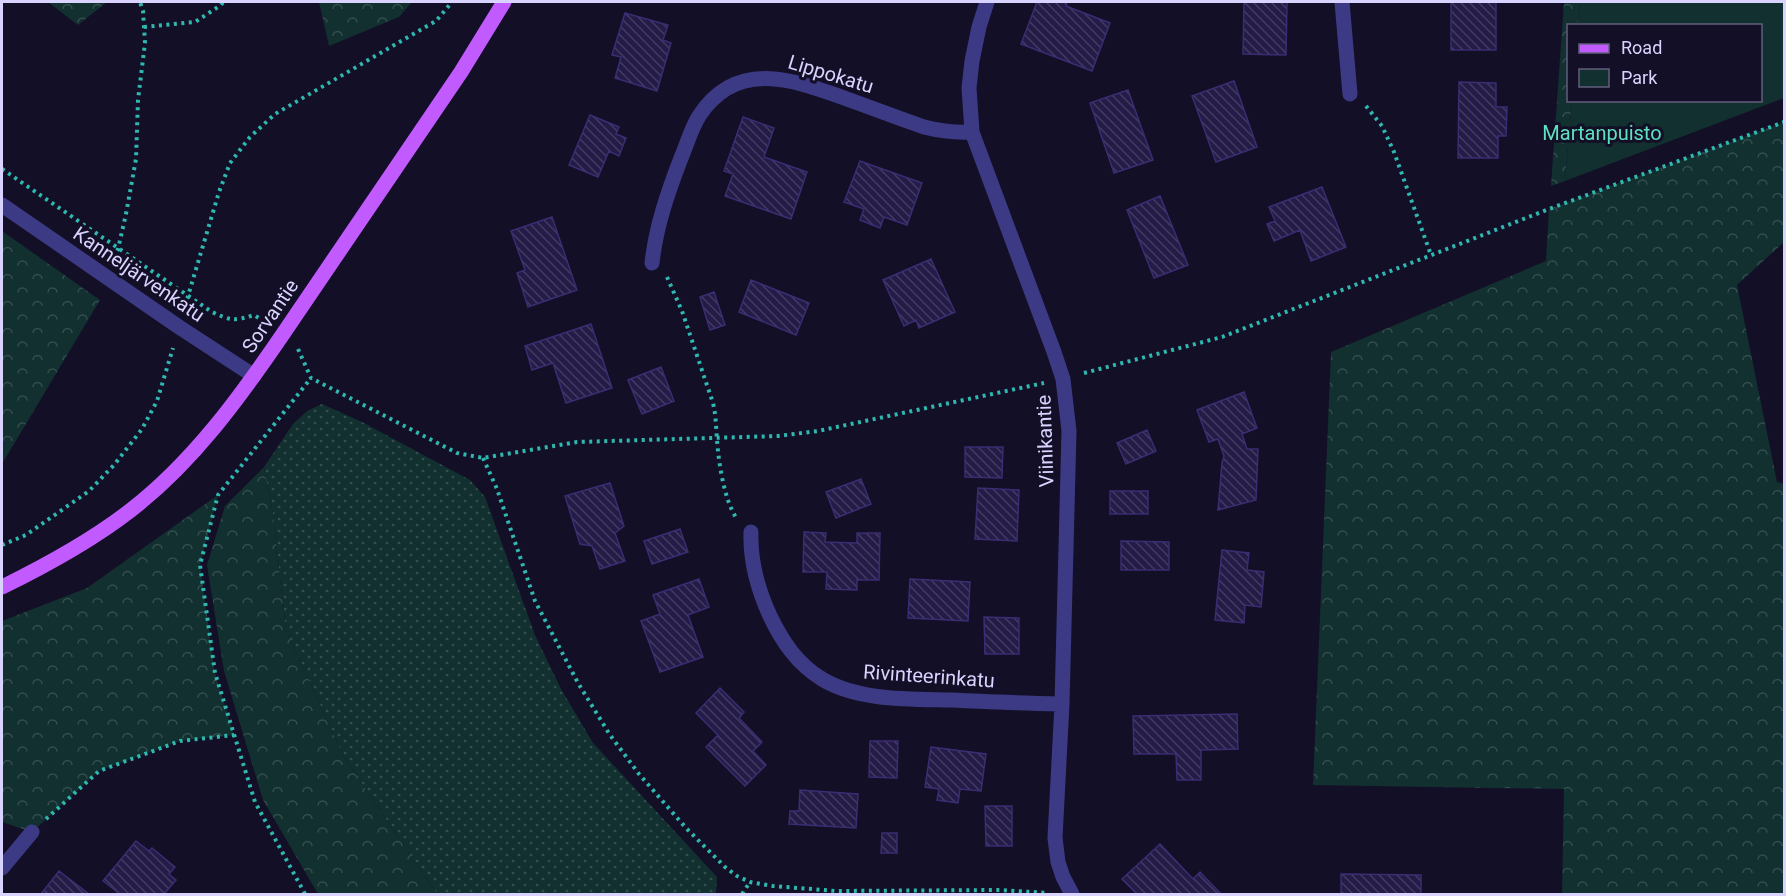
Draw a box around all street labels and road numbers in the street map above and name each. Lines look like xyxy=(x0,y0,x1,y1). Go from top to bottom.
street label: Lippokatu xyxy=(785,50,877,98)
street label: Kanneljärvenkatu xyxy=(69,221,209,327)
street label: Sorvantie xyxy=(237,275,303,357)
street label: Viinikantie xyxy=(1031,394,1059,488)
street label: Rivinteerinkatu xyxy=(862,659,996,693)

